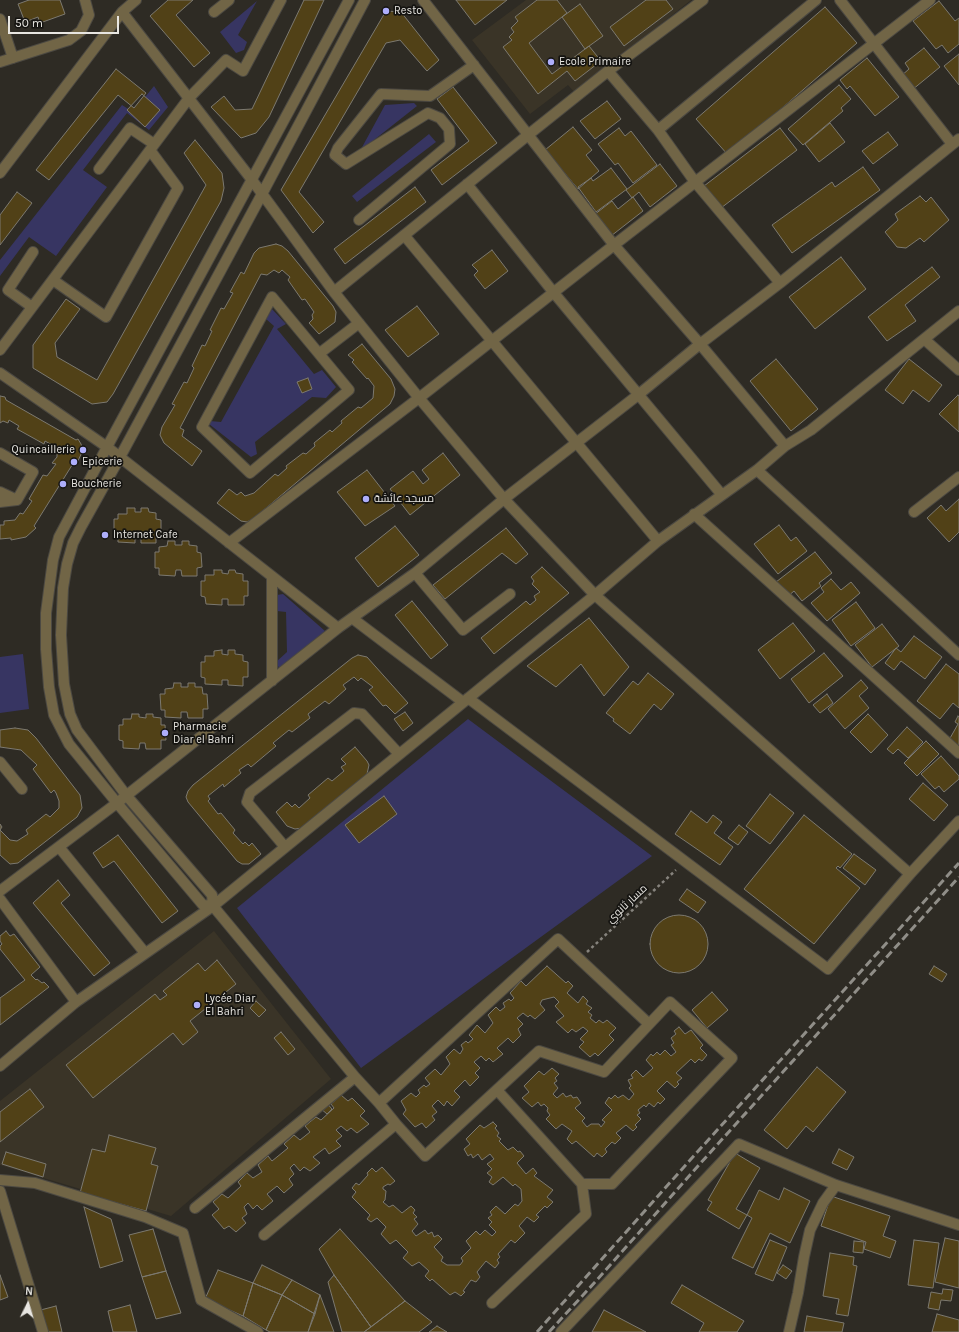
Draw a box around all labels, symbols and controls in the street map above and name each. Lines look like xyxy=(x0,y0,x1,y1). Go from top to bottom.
place label: Resto xyxy=(394,4,422,18)
marker: Resto xyxy=(381,6,391,16)
scale bar xyxy=(10,8,121,34)
text: 50 m xyxy=(15,16,43,30)
place label: Ecole Primaire xyxy=(559,55,631,69)
marker: Ecole Primaire xyxy=(546,57,556,67)
place label: Quincaillerie xyxy=(12,443,75,457)
marker: Quincaillerie xyxy=(78,445,88,455)
place label: Epicerie xyxy=(82,455,122,469)
marker: Epicerie xyxy=(69,457,79,467)
place label: Boucherie xyxy=(71,477,121,491)
marker: Boucherie xyxy=(58,479,68,489)
place label: مسجد عائشة xyxy=(374,492,434,506)
marker: مسجد عائشة xyxy=(361,494,371,504)
place label: Internet Cafe xyxy=(113,528,178,542)
marker: Internet Cafe xyxy=(100,530,110,540)
place label: Pharmacie Diar el Bahri xyxy=(173,720,234,746)
marker: Pharmacie Diar el Bahri xyxy=(160,728,170,738)
street label: مسار ثانوي xyxy=(604,882,650,926)
place label: Lycée Diar El Bahri xyxy=(205,992,255,1018)
marker: Lycée Diar El Bahri xyxy=(192,1000,202,1010)
north arrow xyxy=(8,1284,48,1324)
text: N xyxy=(25,1285,34,1298)

